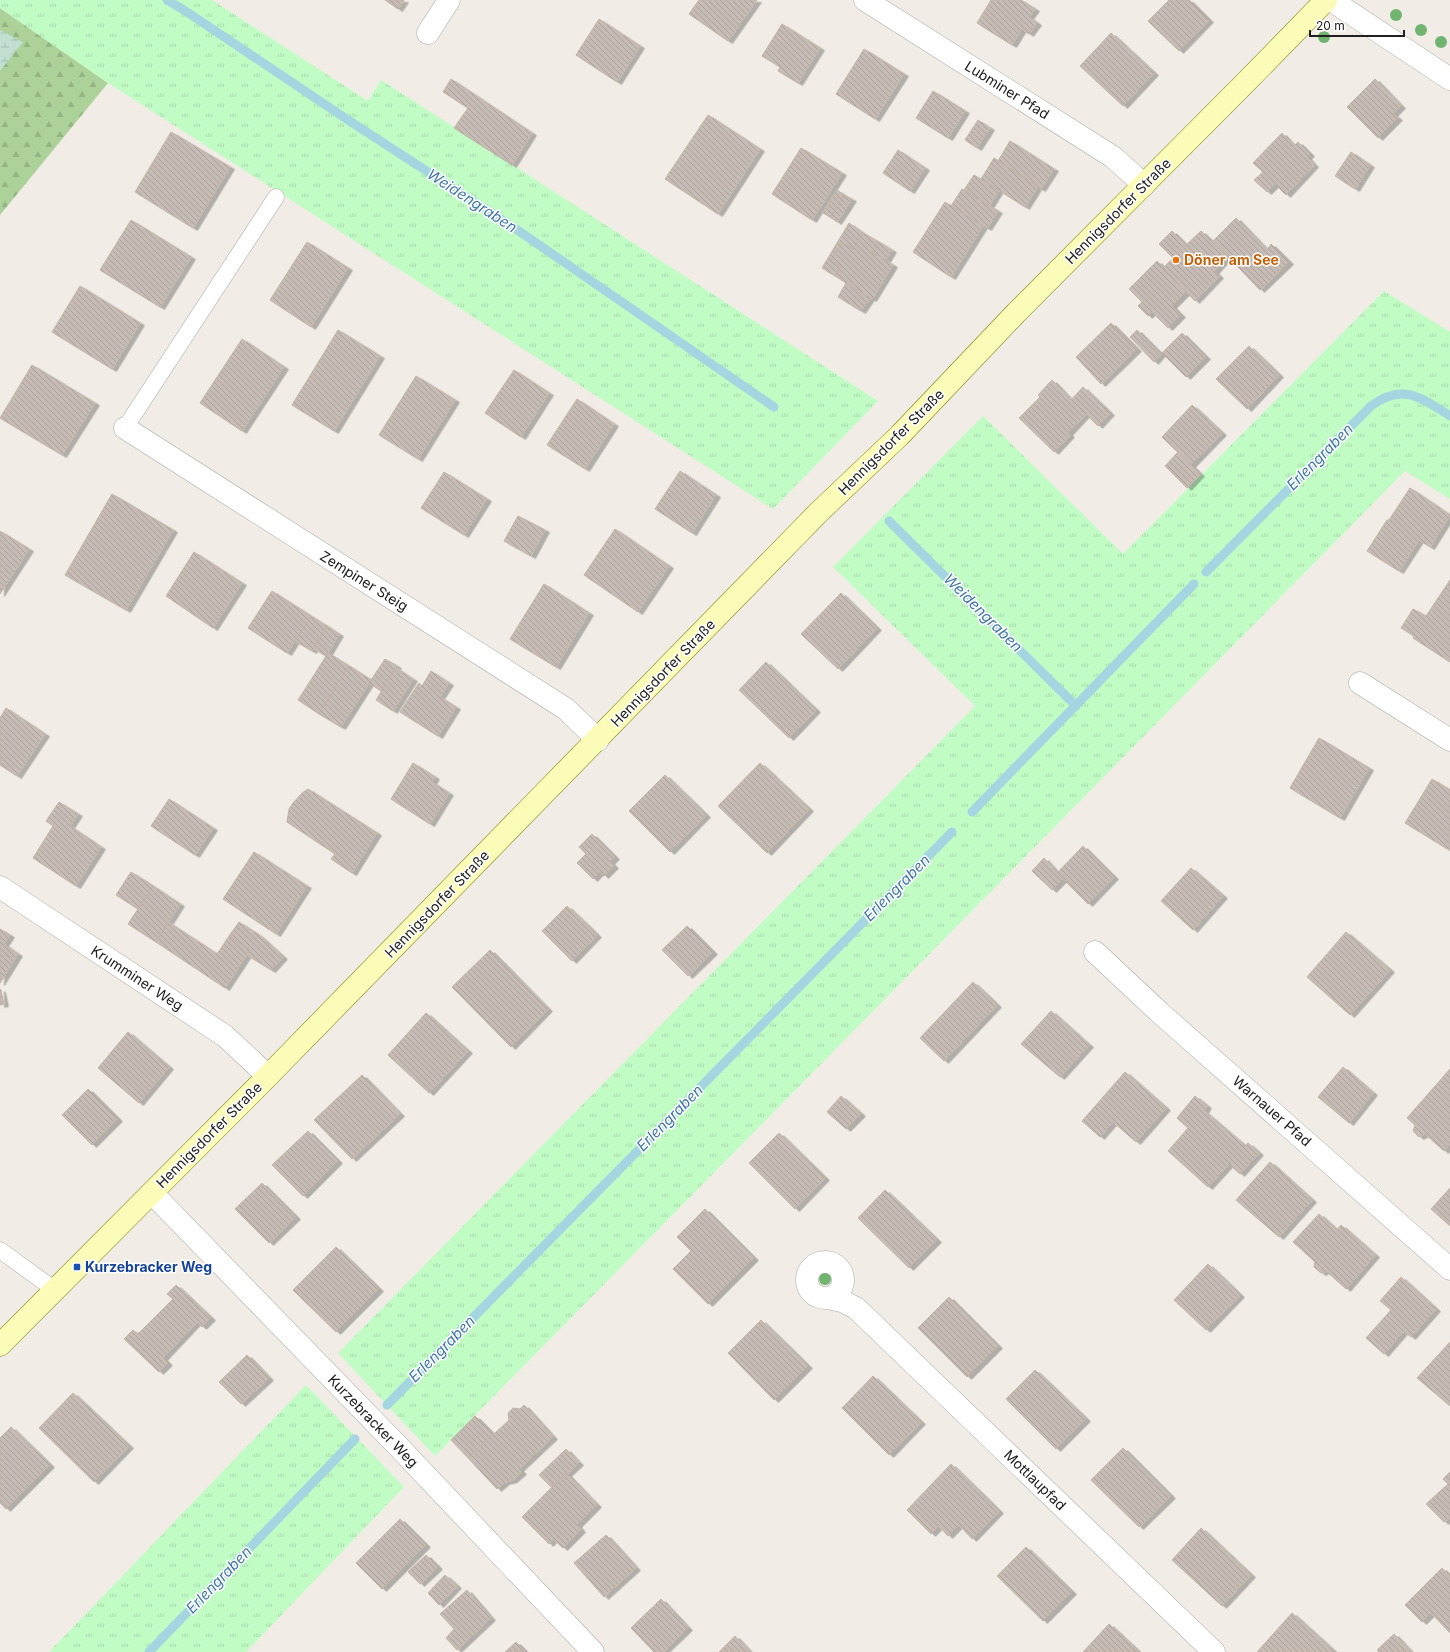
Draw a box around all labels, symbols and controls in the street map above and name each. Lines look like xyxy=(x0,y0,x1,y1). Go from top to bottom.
scale bar xyxy=(1310,12,1404,38)
text: 20 m xyxy=(1316,18,1345,33)
street label: Lubminer Pfad xyxy=(962,57,1053,122)
street label: Hennigsdorfer Straße xyxy=(1061,154,1174,267)
water label: Weidengraben xyxy=(424,164,521,237)
place label: Döner am See xyxy=(1184,251,1279,268)
marker: Döner am See xyxy=(1171,255,1181,265)
street label: Hennigsdorfer Straße xyxy=(834,385,947,498)
water label: Erlengraben xyxy=(1282,419,1357,494)
street label: Zempiner Steig xyxy=(317,547,411,614)
water label: Weidengraben xyxy=(940,569,1027,656)
street label: Hennigsdorfer Straße xyxy=(607,615,718,730)
street label: Hennigsdorfer Straße xyxy=(381,846,492,961)
water label: Erlengraben xyxy=(859,850,934,925)
street label: Krumminer Weg xyxy=(88,941,187,1014)
street label: Warnauer Pfad xyxy=(1230,1072,1315,1149)
street label: Hennigsdorfer Straße xyxy=(152,1078,265,1191)
water label: Erlengraben xyxy=(632,1080,707,1155)
place label: Kurzebracker Weg xyxy=(85,1258,212,1275)
marker: Kurzebracker Weg xyxy=(72,1262,82,1272)
water label: Erlengraben xyxy=(404,1311,479,1386)
street label: Kurzebracker Weg xyxy=(325,1371,422,1471)
street label: Mottlaupfad xyxy=(1001,1446,1070,1513)
water label: Erlengraben xyxy=(182,1542,256,1617)

